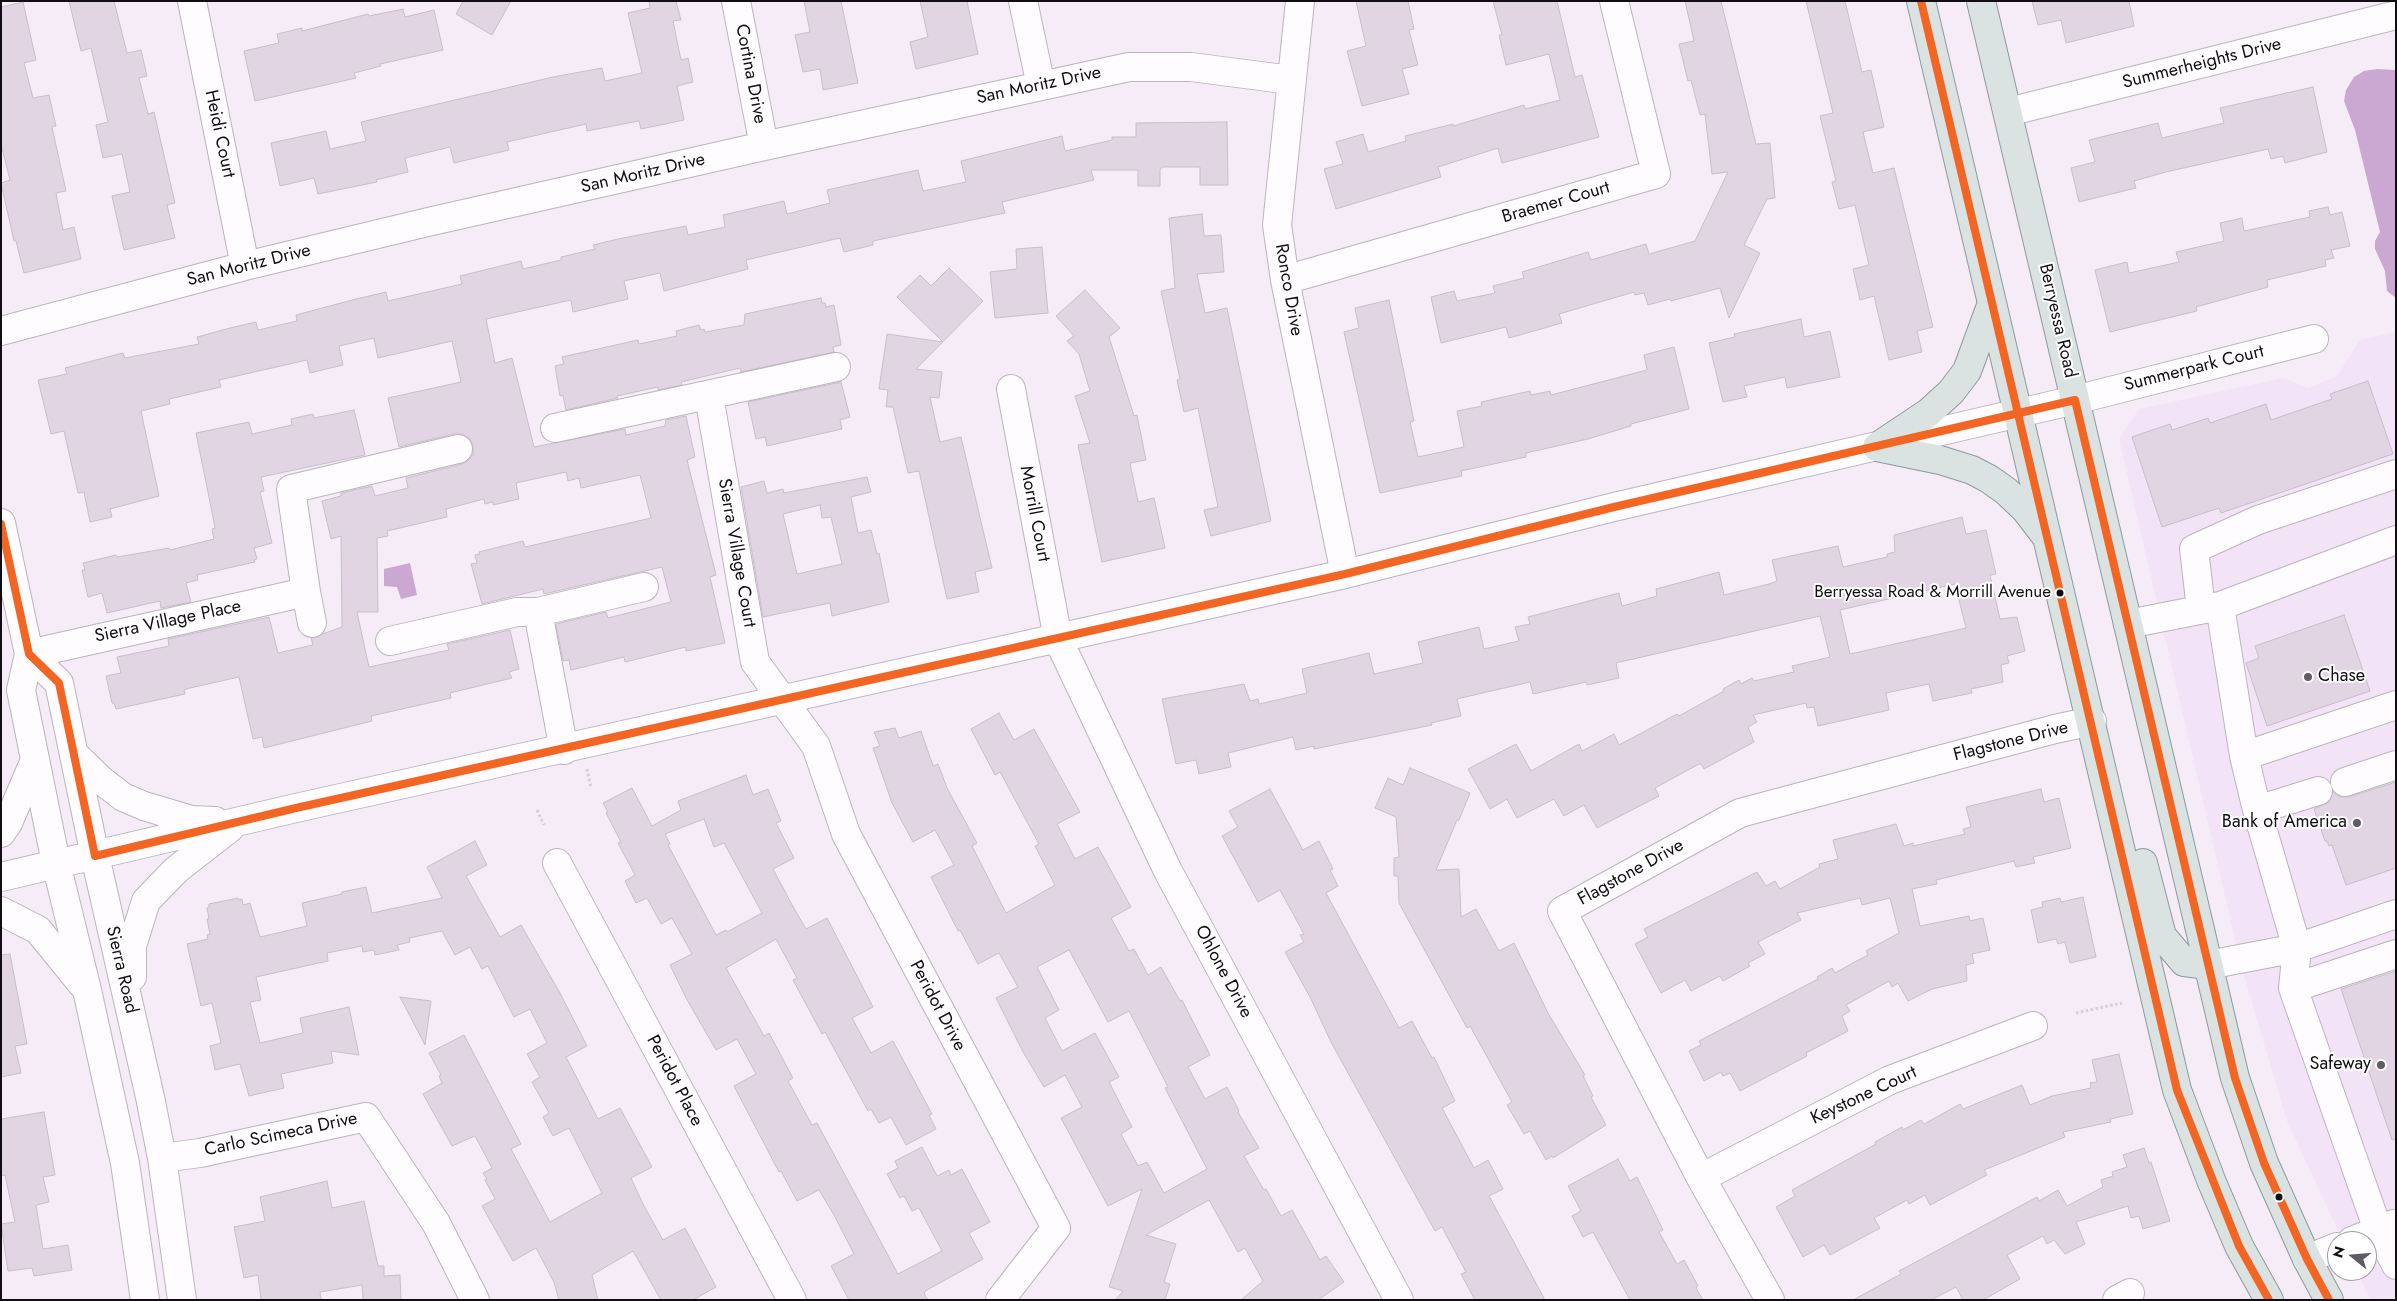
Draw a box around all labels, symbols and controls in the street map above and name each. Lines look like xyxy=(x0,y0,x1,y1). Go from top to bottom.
street label: Cortina Drive xyxy=(730,22,770,126)
street label: Summerheights Drive xyxy=(2120,34,2284,94)
street label: San Moritz Drive xyxy=(975,62,1103,110)
street label: Heidi Court xyxy=(199,88,239,180)
street label: San Moritz Drive xyxy=(579,149,707,199)
street label: Braemer Court xyxy=(1500,177,1612,229)
street label: San Moritz Drive xyxy=(185,240,313,292)
street label: Ronco Drive xyxy=(1269,242,1307,338)
street label: Berryessa Road xyxy=(2033,262,2081,380)
street label: Summerpark Court xyxy=(2122,341,2266,397)
street label: Morrill Court xyxy=(1014,464,1054,564)
street label: Sierra Village Court xyxy=(712,477,760,629)
place label: Berryessa Road & Morrill Avenue xyxy=(1814,583,2051,603)
marker: Berryessa Road & Morrill Avenue xyxy=(2055,588,2065,598)
street label: Sierra Village Place xyxy=(93,596,243,648)
place label: Chase xyxy=(2318,666,2365,688)
marker: Chase xyxy=(2302,671,2314,683)
street label: Flagstone Drive xyxy=(1951,717,2071,767)
place label: Bank of America xyxy=(2222,812,2347,834)
marker: Bank of America xyxy=(2351,817,2363,829)
street label: Flagstone Drive xyxy=(1574,835,1688,911)
street label: Ohlone Drive xyxy=(1190,922,1256,1022)
street label: Sierra Road xyxy=(100,924,142,1016)
street label: Peridot Drive xyxy=(904,957,970,1055)
street label: Peridot Place xyxy=(641,1032,707,1130)
place label: Safeway xyxy=(2310,1054,2371,1076)
marker: Safeway xyxy=(2375,1059,2387,1071)
street label: Keystone Court xyxy=(1808,1062,1920,1130)
street label: Carlo Scimeca Drive xyxy=(203,1108,359,1162)
unlabelled marker xyxy=(2274,1192,2284,1202)
north arrow xyxy=(2327,1231,2377,1281)
text: N xyxy=(2327,1244,2350,1260)

